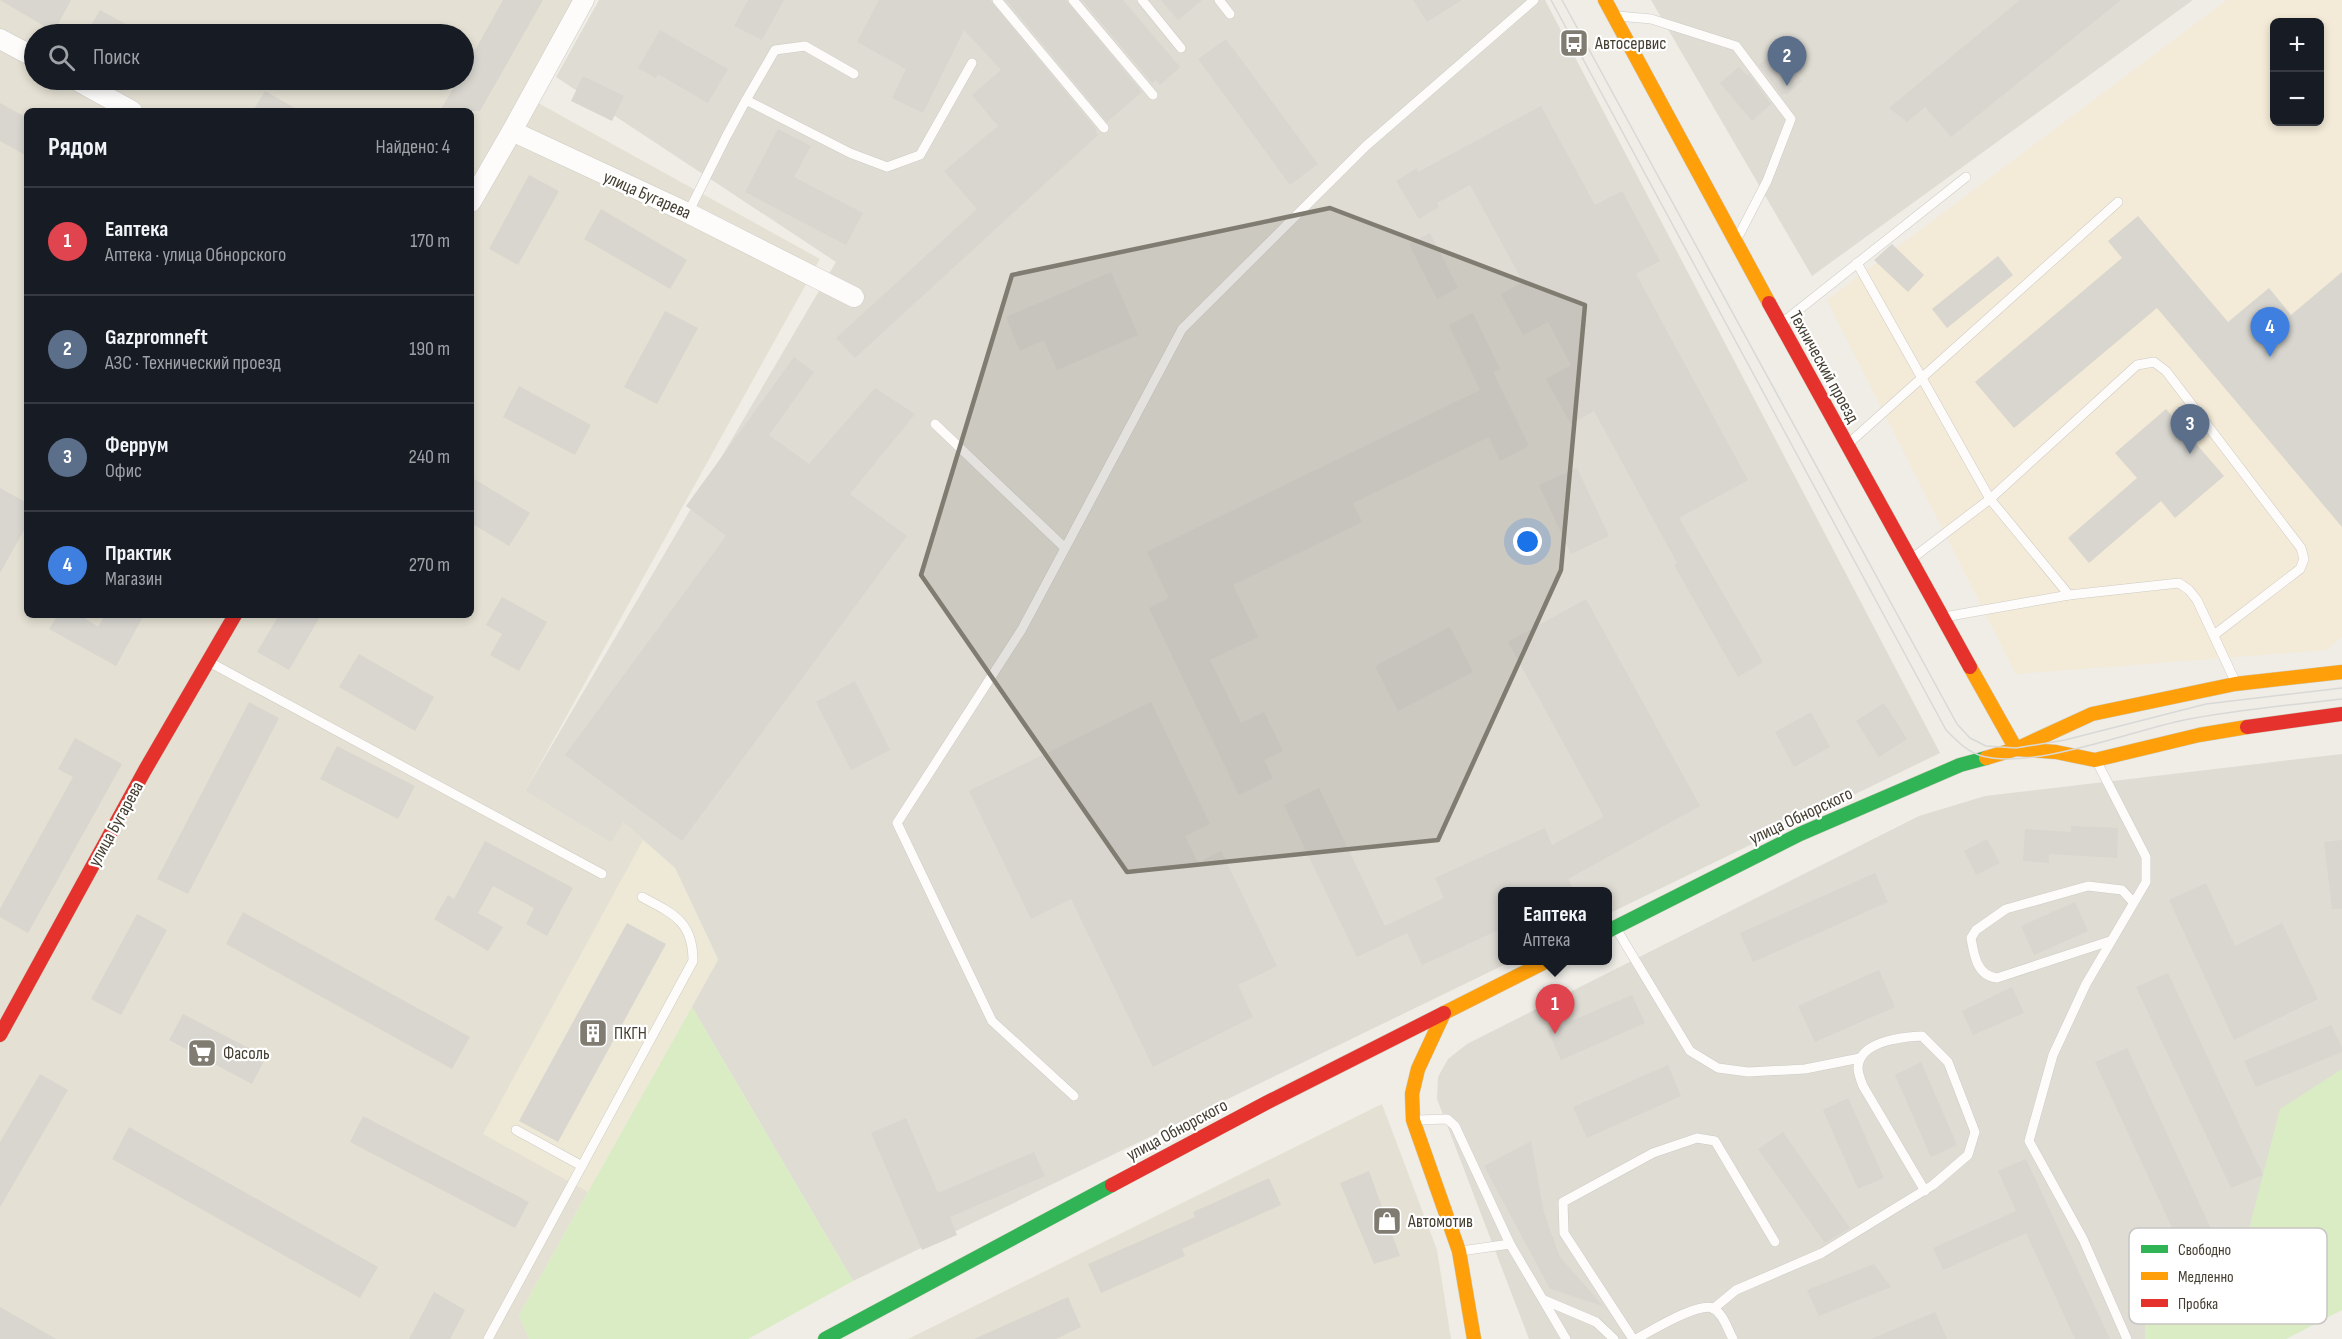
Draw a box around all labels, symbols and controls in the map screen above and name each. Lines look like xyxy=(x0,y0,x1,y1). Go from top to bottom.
map controls xyxy=(2270,18,2324,126)
button: + xyxy=(2270,18,2324,72)
search box xyxy=(24,24,474,90)
bus stop icon: Автосервис xyxy=(1558,27,1590,59)
place label: Автосервис xyxy=(1594,33,1667,54)
pin: 2 xyxy=(1768,36,1806,86)
icon: search xyxy=(45,41,78,74)
text: Поиск xyxy=(93,44,139,71)
button: − xyxy=(2270,72,2324,126)
text: Рядом xyxy=(48,132,107,163)
text: Найдено: 4 xyxy=(376,135,450,159)
street label: улица Бугарева xyxy=(600,166,694,224)
text: Еаптека xyxy=(105,216,168,243)
text: 1 xyxy=(64,229,71,253)
text: 170 m xyxy=(410,229,450,253)
text: Аптека · улица Обнорского xyxy=(105,243,286,267)
street label: Технический проезд xyxy=(1785,307,1864,427)
pin: 4 xyxy=(2250,308,2290,357)
text: Gazpromneft xyxy=(105,324,208,351)
text: 2 xyxy=(63,337,72,361)
text: 190 m xyxy=(409,337,450,361)
text: АЗС · Технический проезд xyxy=(105,351,281,375)
pin: 3 xyxy=(2170,404,2210,454)
text: Феррум xyxy=(105,432,168,459)
text: 3 xyxy=(63,445,72,469)
text: 240 m xyxy=(409,445,450,469)
text: Офис xyxy=(105,459,142,483)
your location xyxy=(1513,527,1542,556)
text: Практик xyxy=(105,540,171,567)
text: 4 xyxy=(63,553,72,577)
text: 270 m xyxy=(409,553,450,577)
text: Магазин xyxy=(105,567,162,591)
street label: улица Бугарева xyxy=(84,778,148,870)
street label: улица Обнорского xyxy=(1746,783,1856,849)
popup xyxy=(1498,887,1612,965)
text: Еаптека xyxy=(1523,901,1587,928)
text: Аптека xyxy=(1523,928,1570,952)
pin: 1 xyxy=(1536,984,1574,1034)
building icon: ПКГН xyxy=(577,1017,609,1049)
place label: ПКГН xyxy=(614,1023,647,1044)
supermarket icon: Фасоль xyxy=(186,1037,218,1069)
place label: Фасоль xyxy=(223,1043,270,1064)
street label: улица Обнорского xyxy=(1123,1095,1231,1165)
shop icon: Автомотив xyxy=(1371,1205,1403,1237)
place label: Автомотив xyxy=(1407,1211,1473,1232)
legend xyxy=(2129,1228,2327,1324)
text: Свободно xyxy=(2178,1241,2231,1260)
text: Медленно xyxy=(2178,1268,2234,1287)
text: Пробка xyxy=(2178,1295,2218,1314)

